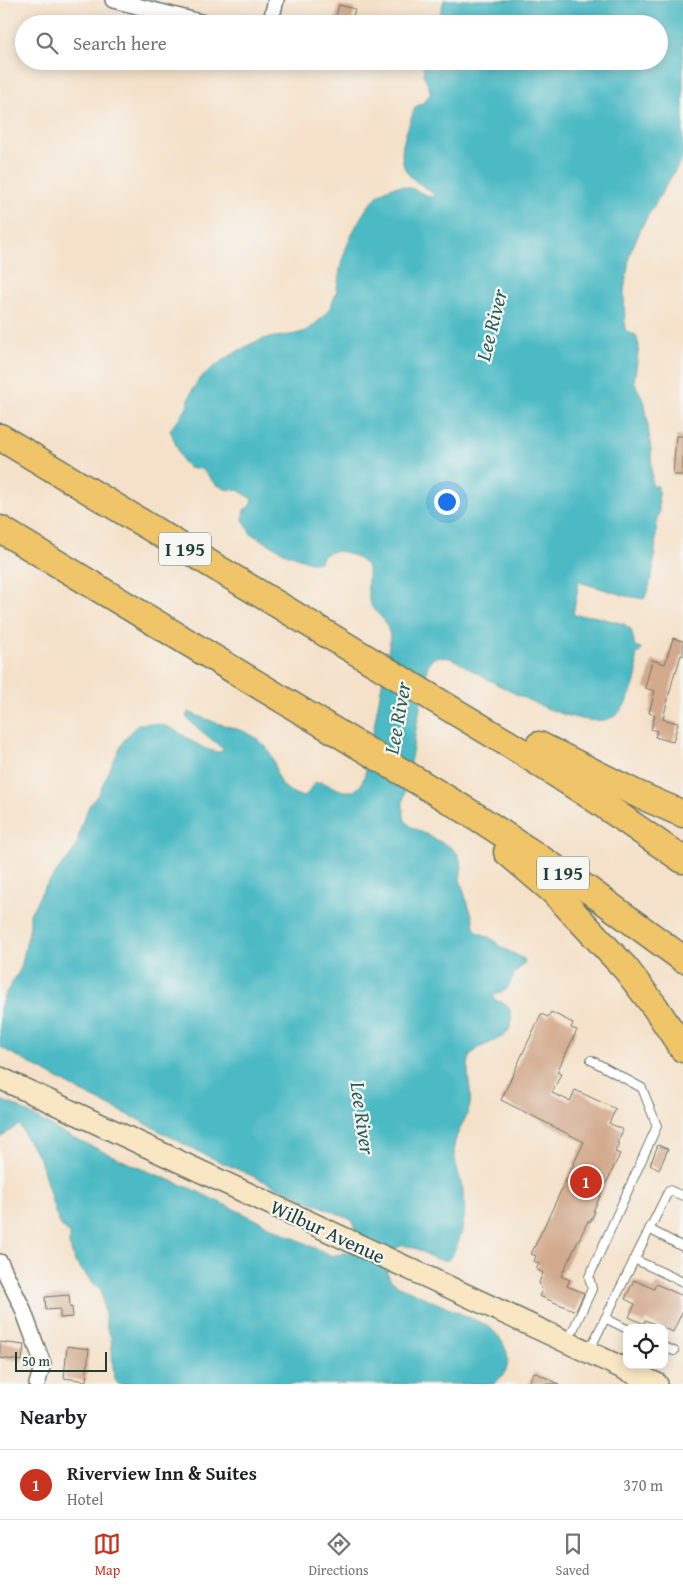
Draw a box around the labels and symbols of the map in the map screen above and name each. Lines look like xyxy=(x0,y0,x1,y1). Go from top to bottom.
water label: Lee River xyxy=(467,285,515,365)
your location xyxy=(434,489,460,515)
road number: I 195 xyxy=(159,532,211,566)
water label: Lee River xyxy=(375,678,419,758)
road number: I 195 xyxy=(537,856,589,890)
water label: Lee River xyxy=(342,1079,384,1158)
pin: 1 xyxy=(570,1163,602,1201)
street label: Wilbur Avenue xyxy=(266,1192,390,1270)
scale bar xyxy=(15,1349,108,1372)

